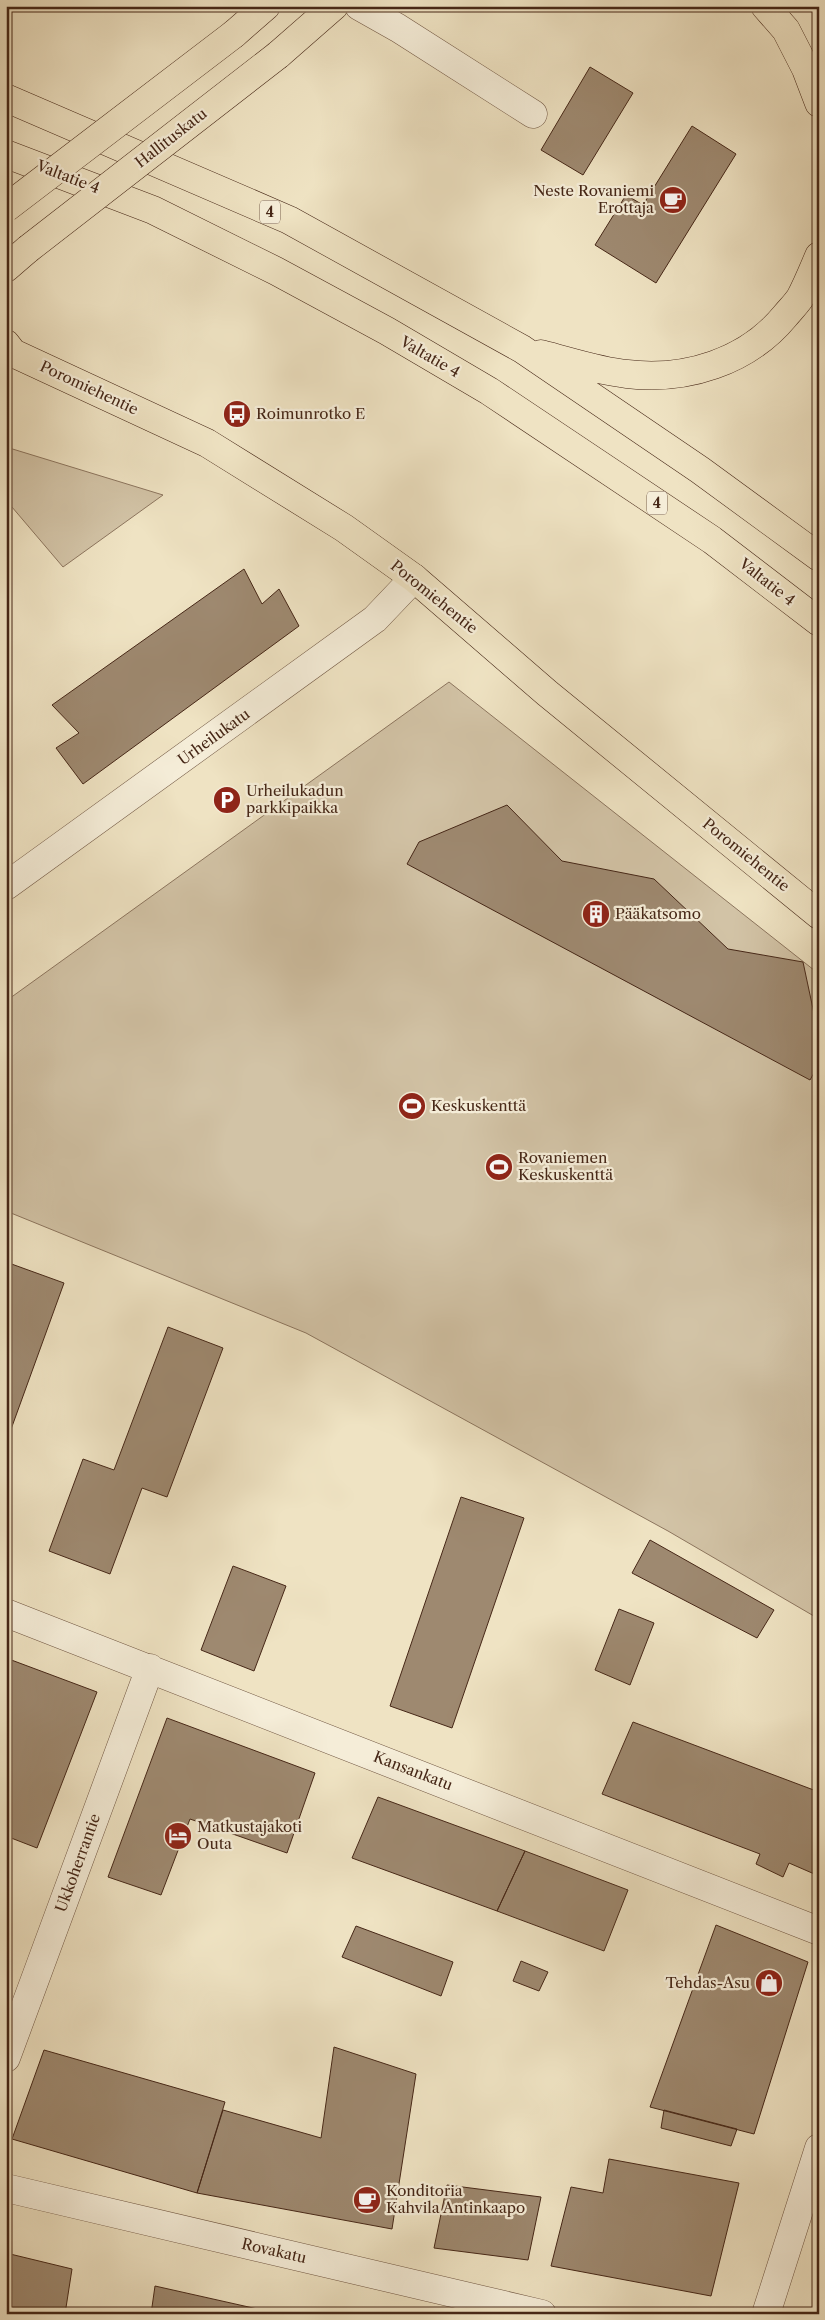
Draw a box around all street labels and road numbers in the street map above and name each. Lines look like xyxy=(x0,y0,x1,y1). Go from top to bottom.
street label: Hallituskatu xyxy=(131,104,210,172)
street label: Valtatie 4 xyxy=(33,155,102,197)
road number: 4 xyxy=(260,200,280,223)
street label: Valtatie 4 xyxy=(396,331,464,381)
street label: Poromiehentie xyxy=(37,356,141,419)
road number: 4 xyxy=(647,492,667,514)
street label: Valtatie 4 xyxy=(735,553,799,609)
street label: Poromiehentie xyxy=(387,556,482,637)
street label: Urheilukatu xyxy=(174,704,253,769)
street label: Poromiehentie xyxy=(699,814,794,895)
street label: Kansankatu xyxy=(371,1747,456,1794)
street label: Ukkoherrantie xyxy=(51,1811,104,1915)
street label: Rovakatu xyxy=(240,2234,308,2267)

